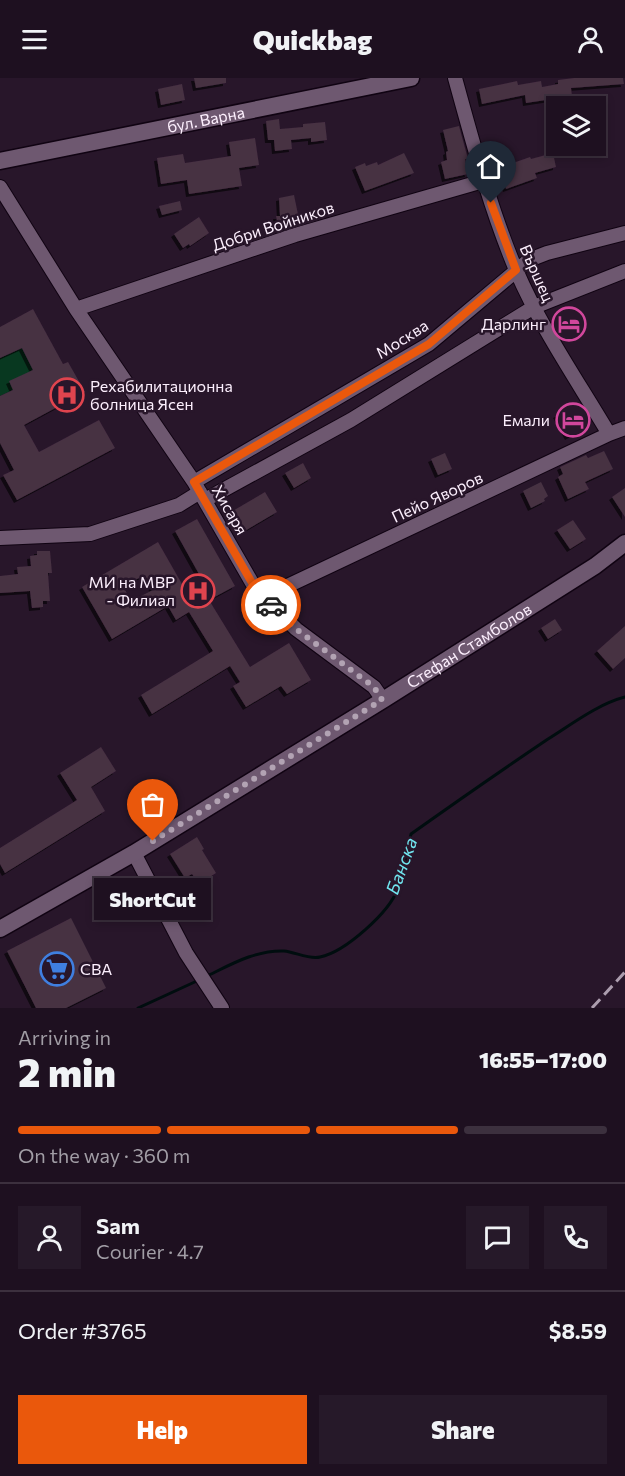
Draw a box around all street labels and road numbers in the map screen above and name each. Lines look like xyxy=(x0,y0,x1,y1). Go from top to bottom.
street label: бул. Варна xyxy=(165,102,246,136)
street label: Добри Войников xyxy=(210,197,336,254)
street label: Вършец xyxy=(516,241,559,305)
street label: Москва xyxy=(372,315,431,362)
street label: Пейо Яворов xyxy=(388,467,485,526)
street label: Хисаря xyxy=(209,482,252,538)
street label: Стефан Стамболов xyxy=(403,599,535,692)

